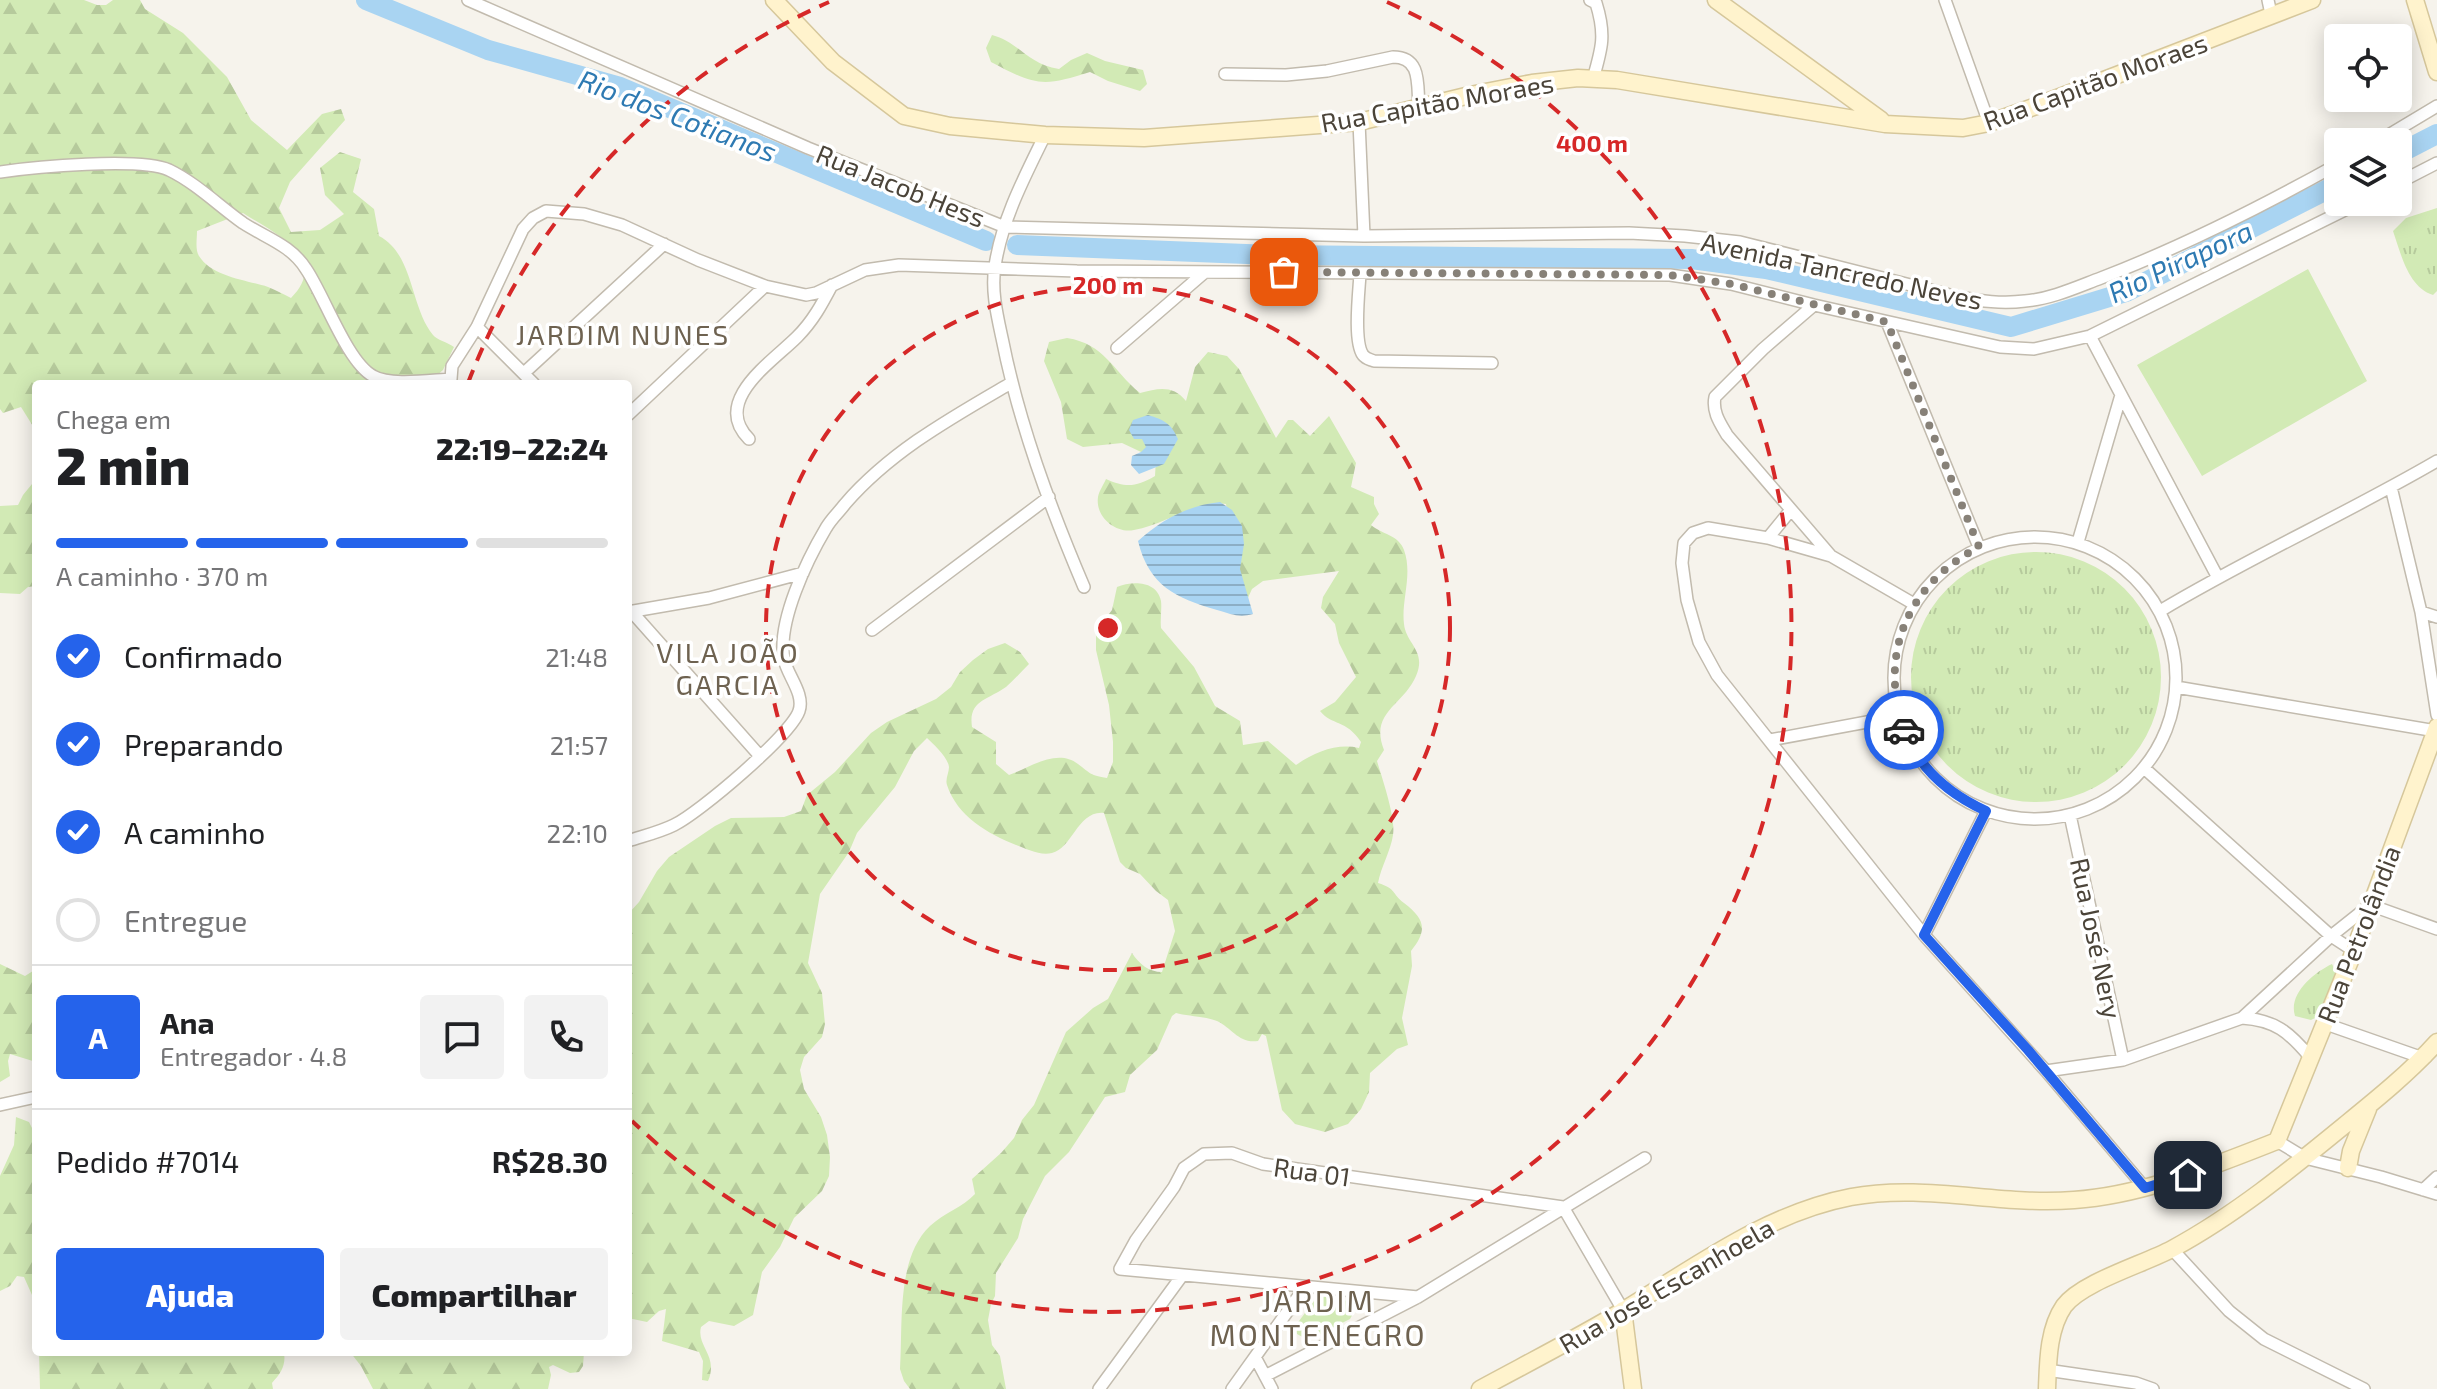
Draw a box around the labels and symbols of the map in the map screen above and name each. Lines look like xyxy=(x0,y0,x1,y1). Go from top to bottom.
street label: Rua Capitão Moraes xyxy=(1979,26,2211,136)
water label: Rio dos Cotianos xyxy=(574,62,782,168)
street label: Rua Capitão Moraes xyxy=(1318,66,1556,138)
text: 400 m xyxy=(1556,128,1628,157)
street label: Rua Jacob Hess xyxy=(812,137,990,233)
water label: Rio Pirapora xyxy=(2102,213,2258,309)
street label: Avenida Tancredo Neves xyxy=(1699,225,1985,315)
pin xyxy=(1250,238,1318,306)
text: 200 m xyxy=(1073,270,1143,299)
district label: JARDIM NUNES xyxy=(516,317,730,351)
centre of rings xyxy=(1094,614,1122,642)
district label: VILA JOÃO GARCIA xyxy=(656,635,800,701)
courier xyxy=(1864,690,1944,770)
street label: Rua Petrolândia xyxy=(2310,841,2406,1027)
street label: Rua José Nery xyxy=(2065,855,2129,1021)
pin xyxy=(2154,1141,2222,1209)
street label: Rua 01 xyxy=(1272,1150,1352,1192)
street label: Rua José Escanhoela xyxy=(1553,1211,1779,1359)
district label: JARDIM MONTENEGRO xyxy=(1210,1282,1426,1352)

